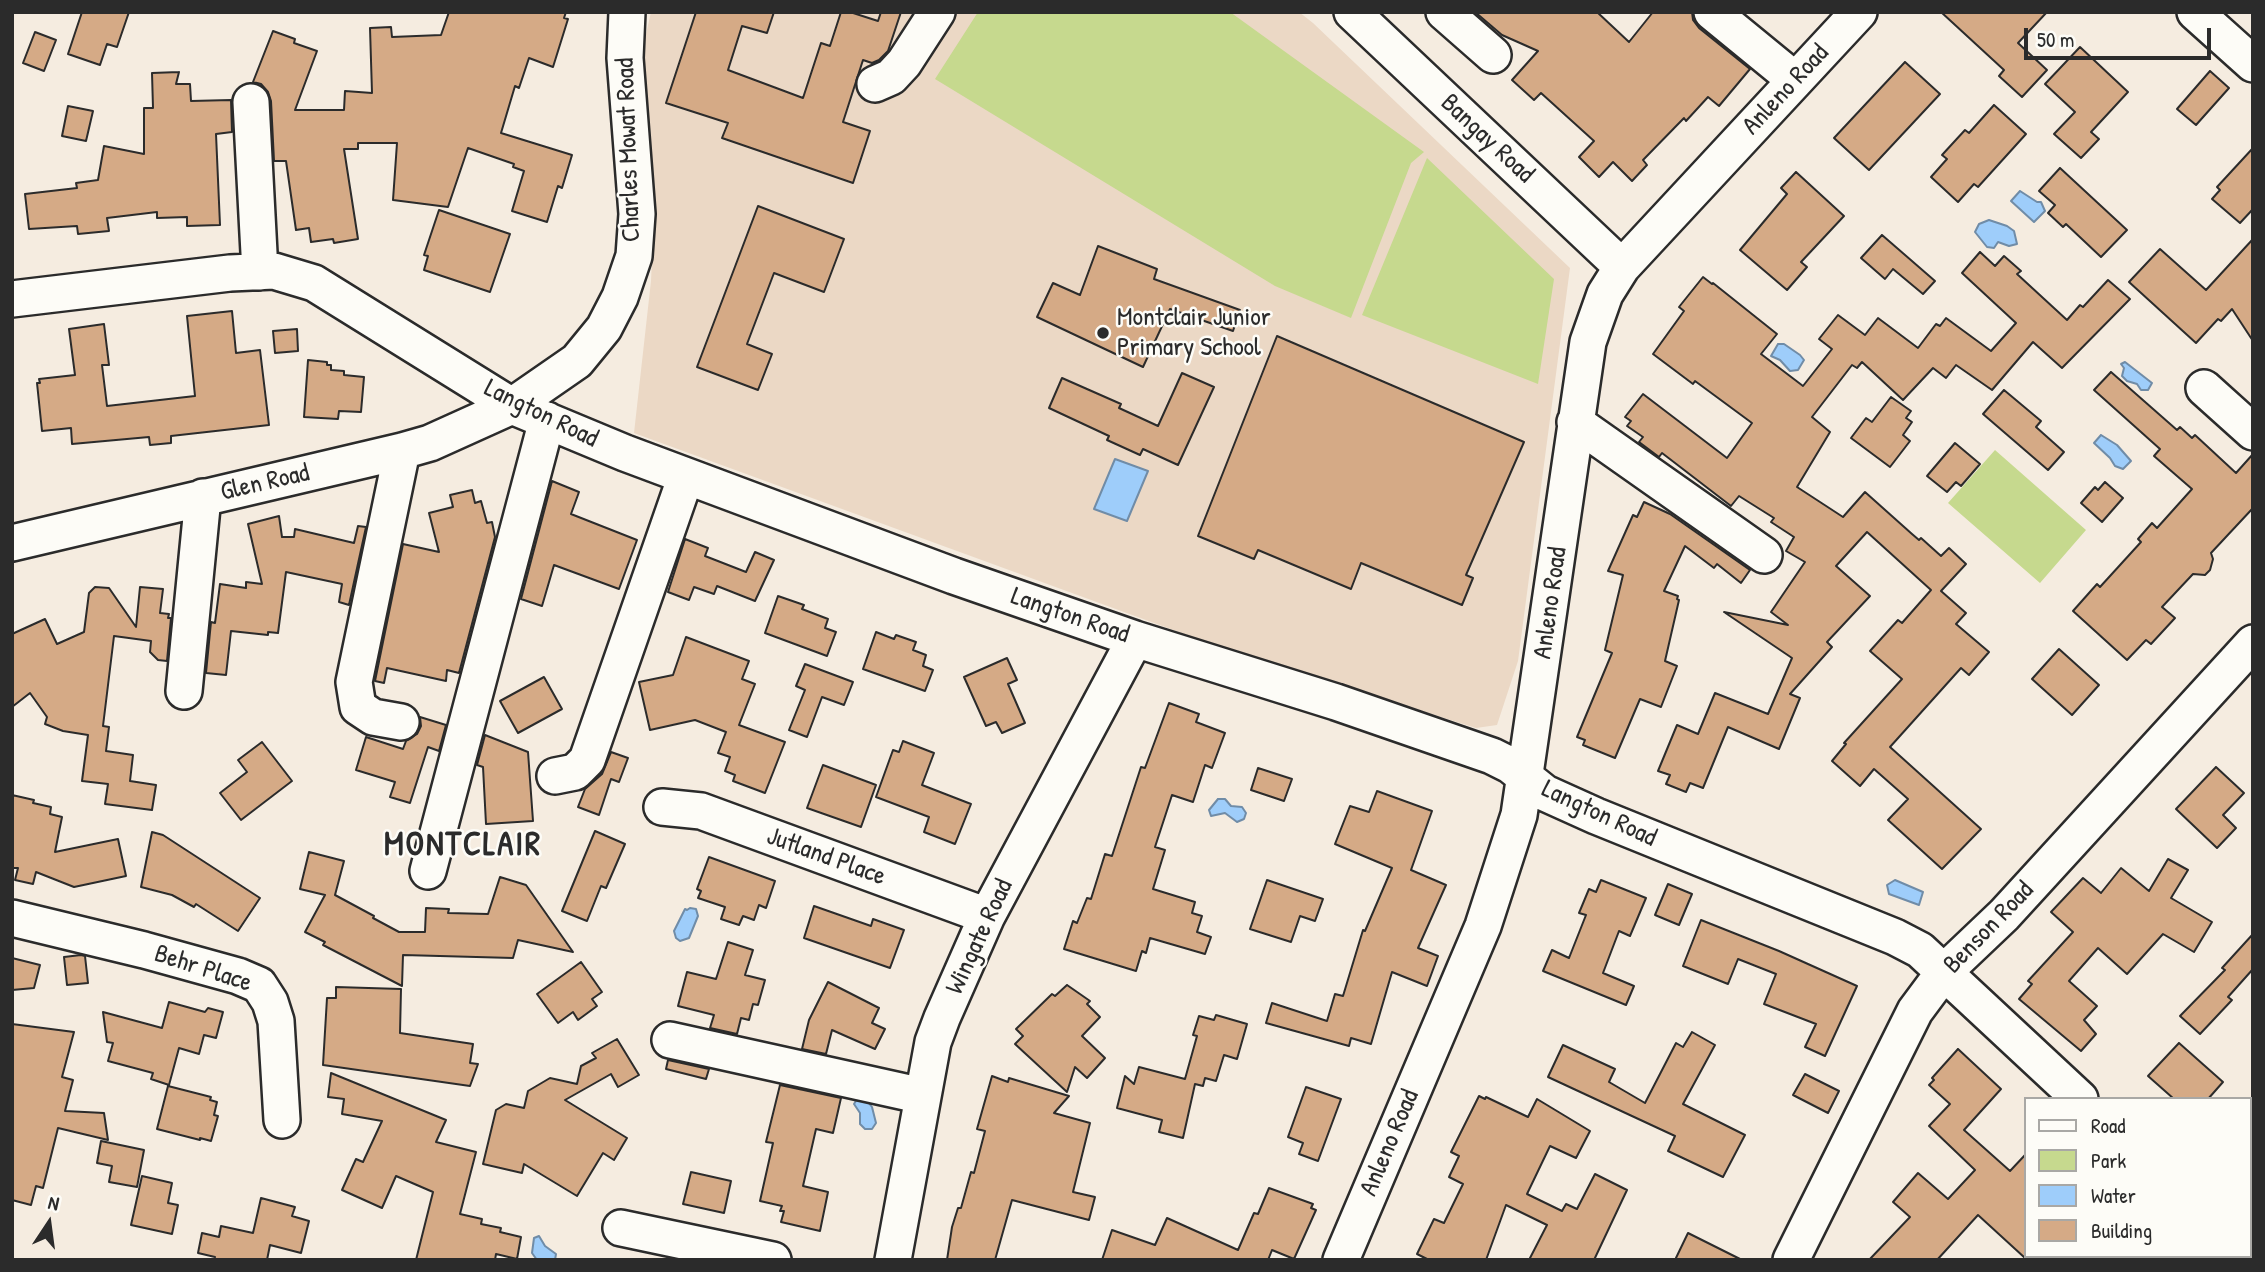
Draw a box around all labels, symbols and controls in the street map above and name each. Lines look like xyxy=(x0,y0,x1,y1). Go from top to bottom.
scale bar xyxy=(2027,14,2214,58)
text: 50 m xyxy=(2037,25,2074,54)
street label: Anleno Road xyxy=(1736,38,1836,142)
street label: Charles Mowat Road xyxy=(610,57,648,243)
street label: Bangay Road xyxy=(1434,88,1540,190)
place label: Montclair Junior Primary School xyxy=(1117,302,1271,364)
marker: Montclair Junior Primary School xyxy=(1095,325,1111,341)
street label: Langton Road xyxy=(479,373,603,455)
street label: Glen Road xyxy=(218,458,312,508)
street label: Anleno Road xyxy=(1528,545,1574,661)
street label: Langton Road xyxy=(1007,581,1133,651)
street label: Langton Road xyxy=(1537,774,1661,854)
street label: Jutland Place xyxy=(762,821,890,893)
district label: MONTCLAIR xyxy=(385,826,541,866)
street label: Wingate Road xyxy=(940,875,1020,999)
street label: Benson Road xyxy=(1937,875,2041,981)
street label: Behr Place xyxy=(150,939,256,999)
street label: Anleno Road xyxy=(1354,1085,1426,1201)
legend xyxy=(2024,1097,2251,1258)
text: Road xyxy=(2091,1111,2125,1140)
text: Park xyxy=(2091,1146,2126,1175)
text: Water xyxy=(2091,1181,2136,1210)
north arrow xyxy=(14,1188,84,1258)
text: N xyxy=(46,1189,62,1216)
text: Building xyxy=(2091,1216,2152,1245)

